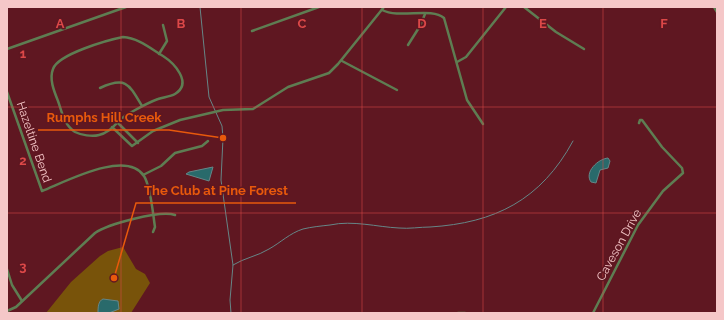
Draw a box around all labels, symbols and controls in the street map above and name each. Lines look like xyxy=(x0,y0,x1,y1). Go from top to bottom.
text: A xyxy=(56,16,65,31)
text: B xyxy=(177,16,186,31)
text: C xyxy=(298,16,307,31)
text: D xyxy=(417,16,427,31)
text: E xyxy=(539,16,547,31)
text: F xyxy=(660,16,668,31)
text: 1 xyxy=(20,46,27,61)
street label: Hazeltine Bend xyxy=(14,100,54,184)
callout: Rumphs Hill Creek xyxy=(38,105,169,130)
text: Rumphs Hill Creek xyxy=(46,110,162,125)
text: 2 xyxy=(19,153,27,168)
callout: The Club at Pine Forest xyxy=(136,178,296,203)
text: The Club at Pine Forest xyxy=(144,183,288,198)
street label: Caveson Drive xyxy=(594,207,644,283)
text: 3 xyxy=(19,259,27,274)

